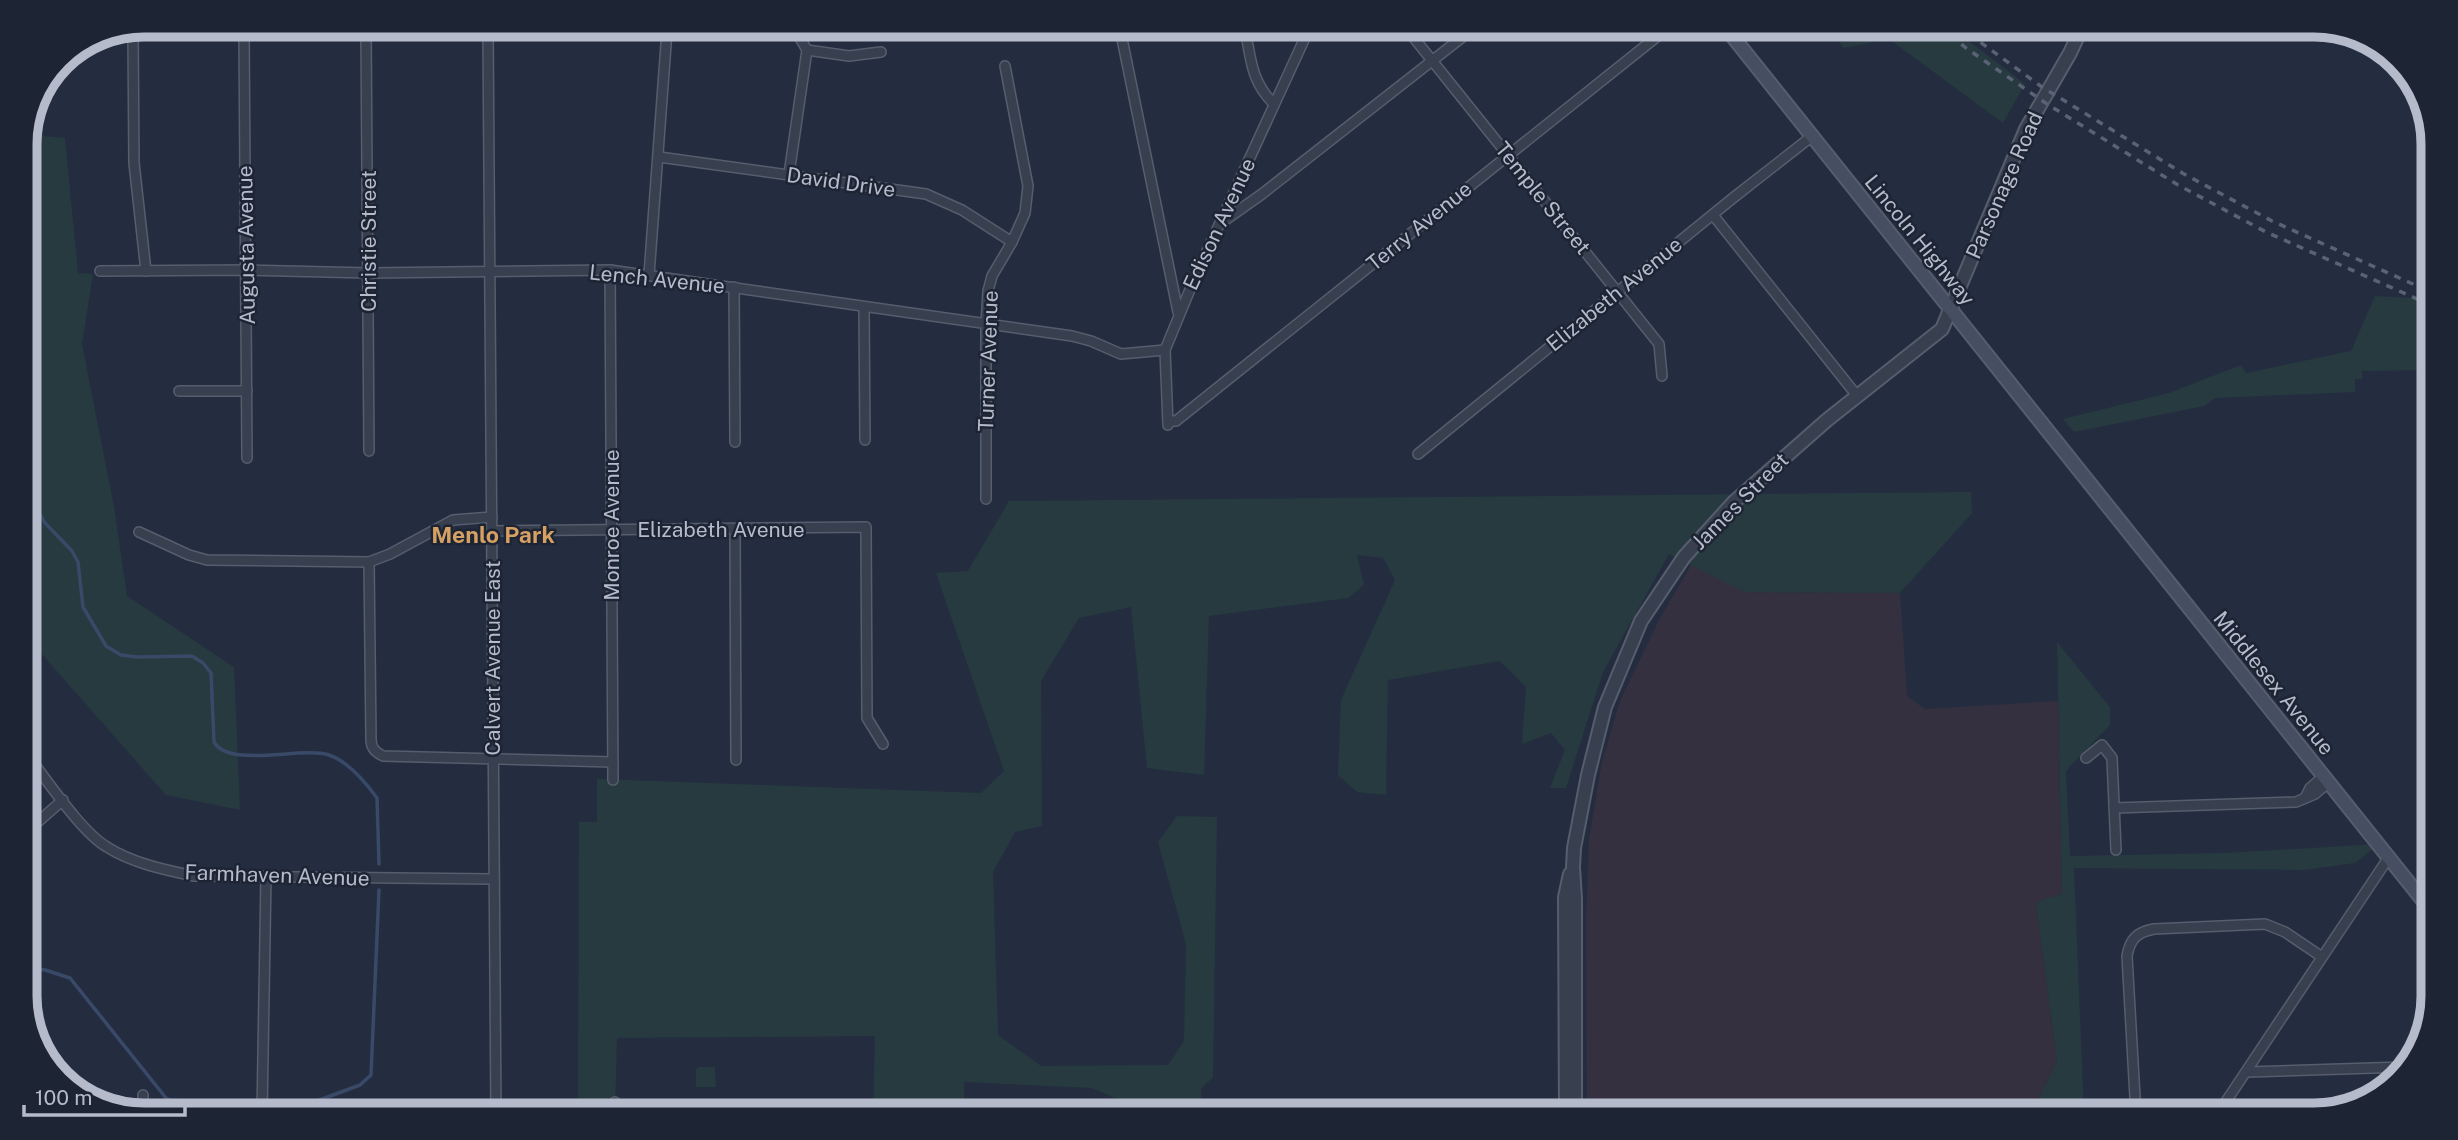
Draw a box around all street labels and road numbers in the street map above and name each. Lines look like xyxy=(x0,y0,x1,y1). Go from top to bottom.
street label: Parsonage Road xyxy=(1960,108,2048,262)
street label: Temple Street xyxy=(1490,137,1596,259)
street label: Edison Avenue xyxy=(1178,154,1260,294)
street label: David Drive xyxy=(785,162,897,202)
street label: Augusta Avenue xyxy=(232,165,260,325)
street label: Christie Street xyxy=(356,170,381,312)
street label: Lincoln Highway xyxy=(1860,170,1980,310)
street label: Terry Avenue xyxy=(1361,176,1477,276)
street label: Elizabeth Avenue xyxy=(1541,232,1687,356)
street label: Lench Avenue xyxy=(588,259,726,299)
street label: Turner Avenue xyxy=(973,290,1003,432)
street label: James Street xyxy=(1686,447,1794,555)
street label: Monroe Avenue xyxy=(599,449,624,601)
street label: Elizabeth Avenue xyxy=(637,517,805,542)
street label: Calvert Avenue East xyxy=(480,560,505,756)
street label: Middlesex Avenue xyxy=(2208,606,2340,760)
street label: Farmhaven Avenue xyxy=(184,859,370,891)

